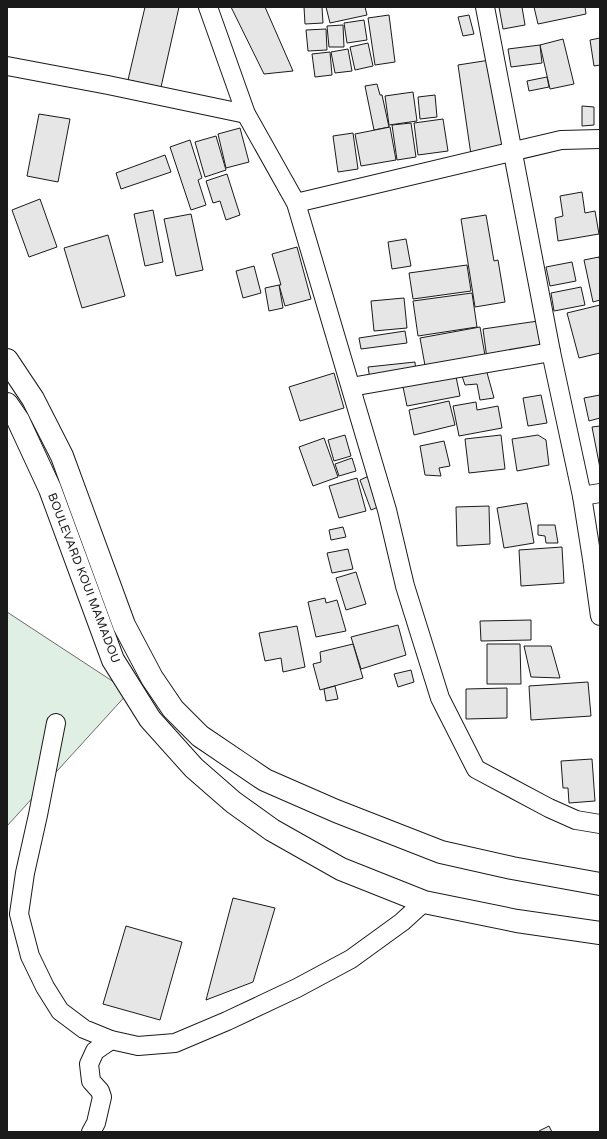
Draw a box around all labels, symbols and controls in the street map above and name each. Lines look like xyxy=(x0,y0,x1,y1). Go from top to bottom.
street label: BOULEVARD KOUI MAMADOU xyxy=(45,491,123,665)

